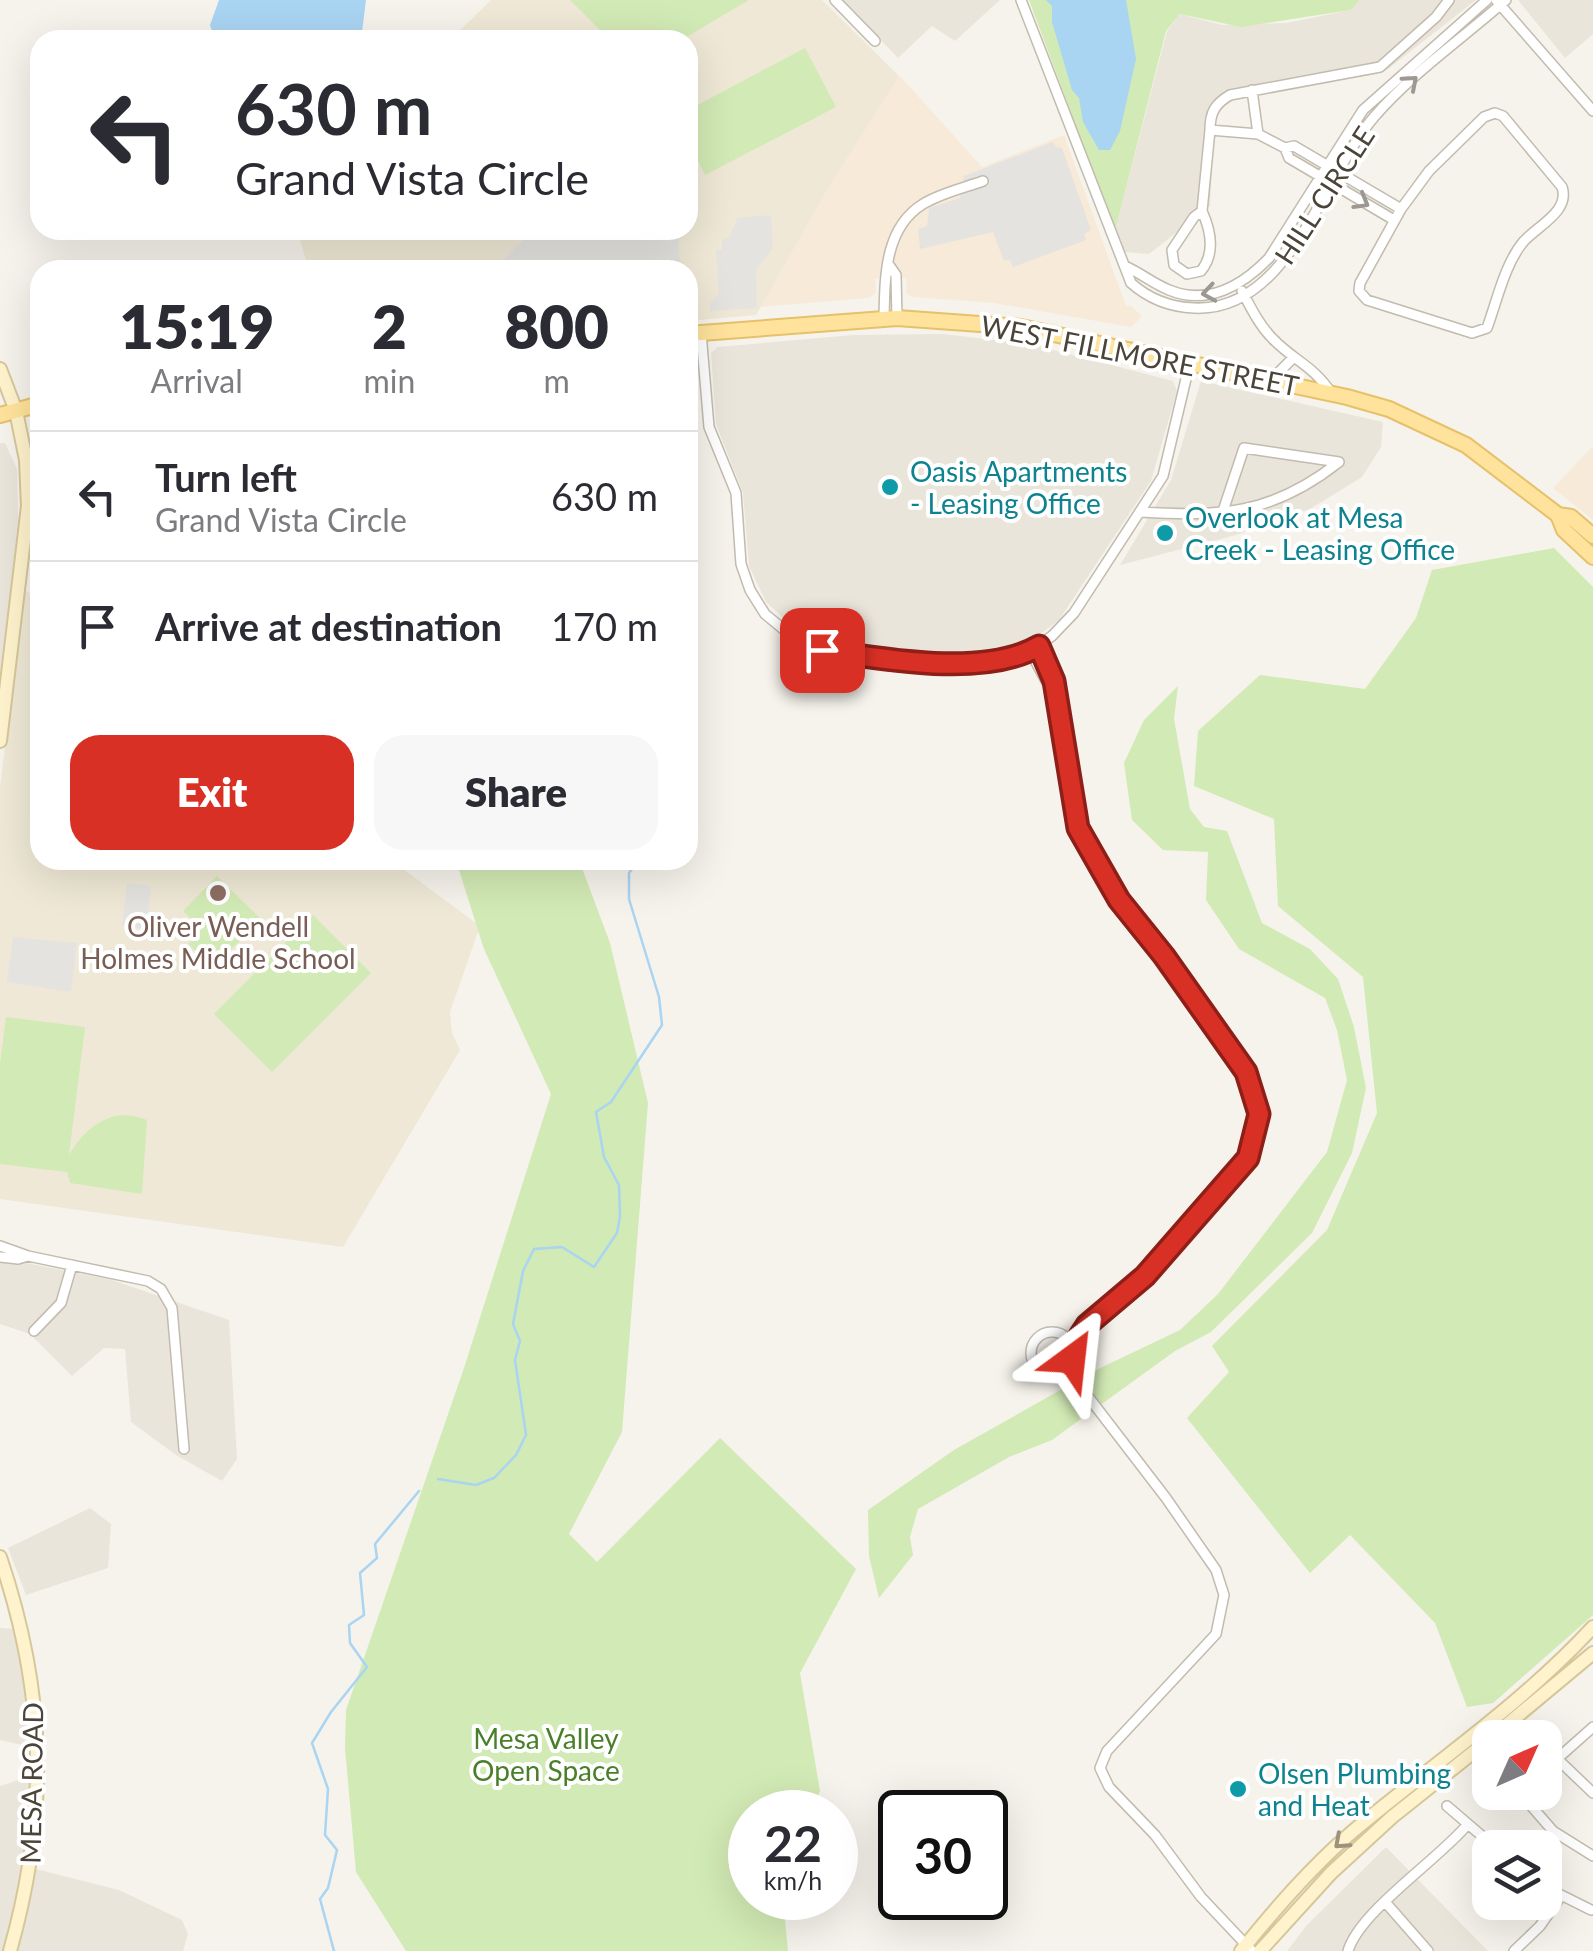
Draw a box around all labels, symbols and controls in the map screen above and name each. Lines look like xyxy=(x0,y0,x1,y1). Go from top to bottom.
text: 630 m xyxy=(235,66,432,150)
icon: left xyxy=(70,70,200,200)
one-way arrow xyxy=(1399,76,1417,94)
street label: HILL CIRCLE xyxy=(1267,120,1381,270)
text: Grand Vista Circle xyxy=(235,151,589,205)
one-way arrow xyxy=(1351,190,1369,209)
one-way arrow xyxy=(1201,281,1217,302)
text: 15:19 xyxy=(119,290,274,362)
text: 2 xyxy=(372,290,407,362)
text: 800 xyxy=(504,290,609,362)
street label: WEST FILLMORE STREET xyxy=(978,307,1302,403)
text: Arrival xyxy=(151,361,243,400)
text: min xyxy=(363,361,415,400)
text: m xyxy=(543,361,570,400)
text: Turn left xyxy=(155,454,297,500)
place label: Oasis Apartments - Leasing Office xyxy=(910,454,1127,520)
icon: left xyxy=(70,469,125,524)
text: 630 m xyxy=(551,473,658,519)
marker: Oasis Apartments - Leasing Office xyxy=(879,476,901,498)
text: Grand Vista Circle xyxy=(155,500,407,539)
place label: Overlook at Mesa Creek - Leasing Office xyxy=(1185,500,1455,566)
marker: Overlook at Mesa Creek - Leasing Office xyxy=(1154,522,1176,544)
icon: arrive xyxy=(70,599,125,654)
text: Arrive at destination xyxy=(155,603,502,649)
text: 170 m xyxy=(551,603,658,649)
pin xyxy=(780,608,865,693)
icon: arrive xyxy=(795,623,850,678)
button: Exit xyxy=(70,735,354,850)
button: Share xyxy=(374,735,658,850)
marker: Oliver Wendell Holmes Middle School xyxy=(207,882,229,904)
place label: Oliver Wendell Holmes Middle School xyxy=(80,909,356,975)
position arrow xyxy=(1020,1307,1124,1411)
street label: MESA ROAD xyxy=(13,1702,49,1864)
north arrow xyxy=(1472,1720,1562,1810)
map controls xyxy=(1472,1720,1562,1920)
park label: Mesa Valley Open Space xyxy=(472,1721,620,1787)
place label: Olsen Plumbing and Heat xyxy=(1258,1756,1451,1822)
marker: Olsen Plumbing and Heat xyxy=(1227,1778,1249,1800)
speed limit sign: 30 xyxy=(878,1790,1008,1920)
text: 22 xyxy=(764,1813,822,1873)
one-way arrow xyxy=(1334,1830,1353,1848)
button: layers xyxy=(1472,1830,1562,1920)
text: km/h xyxy=(764,1865,822,1895)

